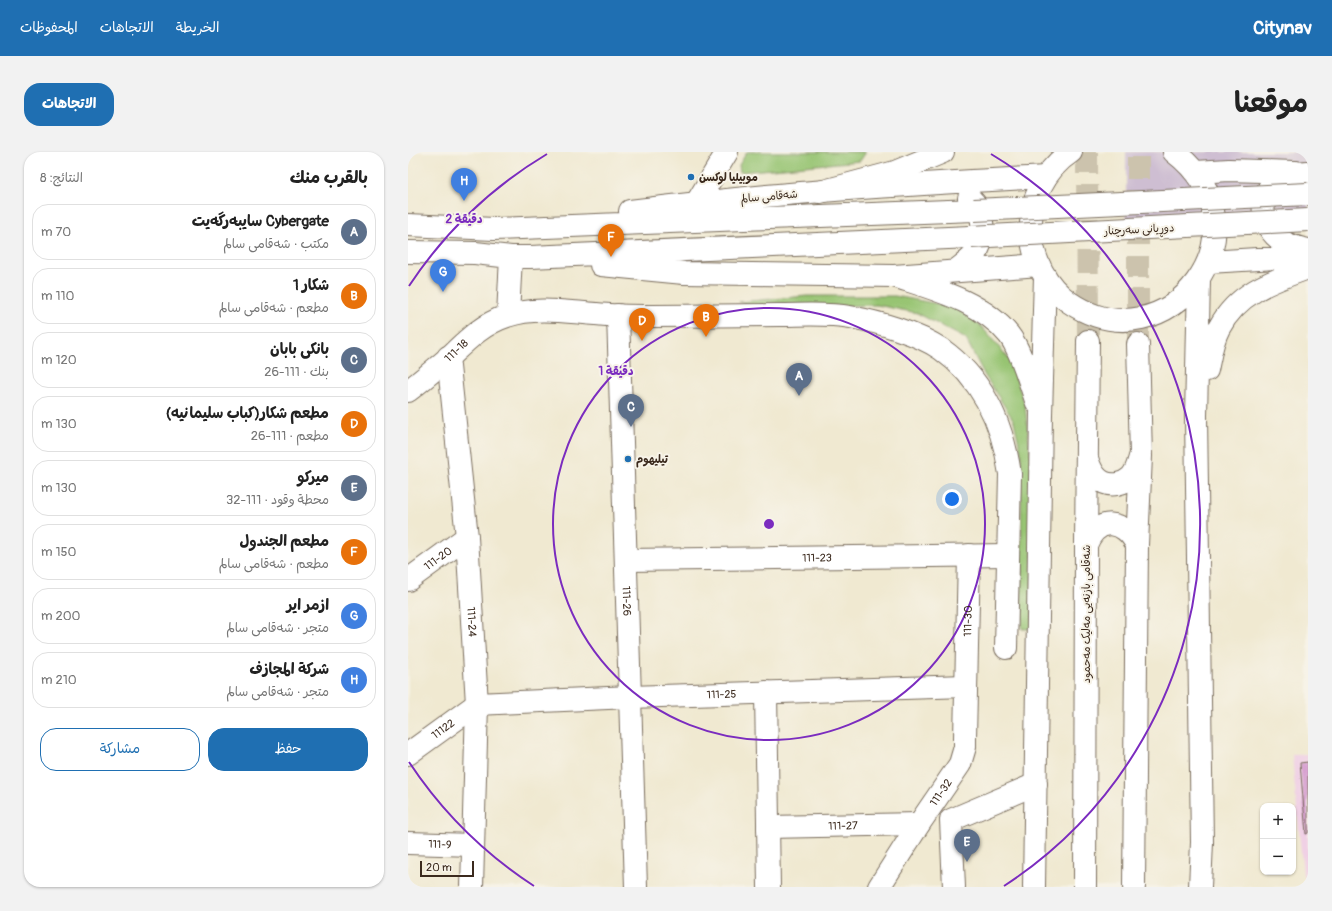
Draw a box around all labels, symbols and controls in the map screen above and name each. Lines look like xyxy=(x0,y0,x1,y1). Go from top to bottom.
text: Citynav xyxy=(1253,16,1312,40)
text: المحفوظات xyxy=(20,19,78,36)
text: الاتجاهات xyxy=(100,19,154,36)
text: الخريطة xyxy=(176,19,219,36)
button: الاتجاهات xyxy=(24,83,114,126)
text: موقعنا xyxy=(1234,86,1308,121)
text: بالقرب منك xyxy=(290,167,368,188)
pin: H xyxy=(451,168,477,201)
text: النتائج: 8 xyxy=(40,170,83,186)
place label: موبیلیا لوکسن xyxy=(699,171,758,185)
marker: موبیلیا لوکسن xyxy=(686,172,696,182)
street label: شەقامی سالم xyxy=(740,188,798,206)
text: Cybergate سایبەرگەیت xyxy=(192,212,329,231)
text: 2 دقيقة xyxy=(446,212,483,227)
street label: دوڕیانی سەرچنار xyxy=(1102,221,1175,240)
text: 70 m xyxy=(41,224,71,240)
text: A xyxy=(350,224,358,240)
pin: F xyxy=(598,224,624,257)
text: مكتب · شەقامی سالم xyxy=(223,236,329,252)
pin: G xyxy=(430,259,456,292)
text: شكار 1 xyxy=(293,276,329,295)
text: 110 m xyxy=(41,288,74,304)
text: B xyxy=(350,288,358,304)
text: مطعم · شەقامی سالم xyxy=(219,300,329,316)
pin: B xyxy=(693,304,719,337)
pin: D xyxy=(629,308,655,341)
street label: 111-18 xyxy=(442,336,471,365)
text: بانکی بابان xyxy=(270,340,329,359)
text: 120 m xyxy=(41,352,77,368)
text: C xyxy=(350,352,358,368)
pin: A xyxy=(786,363,812,396)
text: بنك · 111-26 xyxy=(264,364,329,380)
text: 1 دقيقة xyxy=(599,364,634,379)
pin: C xyxy=(618,394,644,427)
text: مطعم شكار(كباب سليمانيه) xyxy=(166,404,329,423)
text: 130 m xyxy=(41,416,77,432)
text: D xyxy=(350,416,358,432)
text: مطعم · 111-26 xyxy=(251,428,329,444)
place label: تيليهوم xyxy=(636,453,669,468)
marker: تيليهوم xyxy=(623,454,633,464)
text: میرکو xyxy=(297,468,329,487)
text: 130 m xyxy=(41,480,77,496)
text: E xyxy=(351,480,357,496)
your location xyxy=(942,489,962,509)
text: محطة وقود · 111-32 xyxy=(226,492,329,508)
centre of rings xyxy=(762,517,776,531)
text: مطعم الجندول xyxy=(240,532,329,551)
text: 150 m xyxy=(41,544,76,560)
text: F xyxy=(350,544,358,560)
street label: 111-20 xyxy=(422,544,455,573)
street label: شەقامی بازنەیی مەلیک مەحمود xyxy=(1080,545,1094,683)
street label: 111-23 xyxy=(802,551,832,565)
text: مطعم · شەقامی سالم xyxy=(219,556,329,572)
street label: 111-26 xyxy=(620,586,633,616)
text: ازمر اير xyxy=(287,596,329,615)
street label: 111-30 xyxy=(961,605,975,637)
street label: 111-24 xyxy=(464,606,479,638)
text: 200 m xyxy=(41,608,80,624)
text: G xyxy=(350,608,358,624)
text: متجر · شەقامی سالم xyxy=(226,620,329,636)
text: شرکة المجازف xyxy=(249,660,329,679)
text: 210 m xyxy=(41,672,77,688)
text: H xyxy=(350,672,358,688)
text: متجر · شەقامی سالم xyxy=(226,684,329,700)
street label: 111-25 xyxy=(707,688,737,701)
street label: 11122 xyxy=(429,717,457,742)
button: مشاركة xyxy=(40,728,200,771)
button: حفظ xyxy=(208,728,368,771)
street label: 111-32 xyxy=(927,777,955,809)
map controls xyxy=(1260,803,1296,875)
button: + xyxy=(1260,803,1296,839)
street label: 111-27 xyxy=(828,819,858,833)
pin: E xyxy=(954,829,980,862)
street label: 111-9 xyxy=(428,838,452,851)
button: − xyxy=(1260,839,1296,875)
scale bar xyxy=(420,859,474,878)
text: 20 m xyxy=(426,861,452,874)

